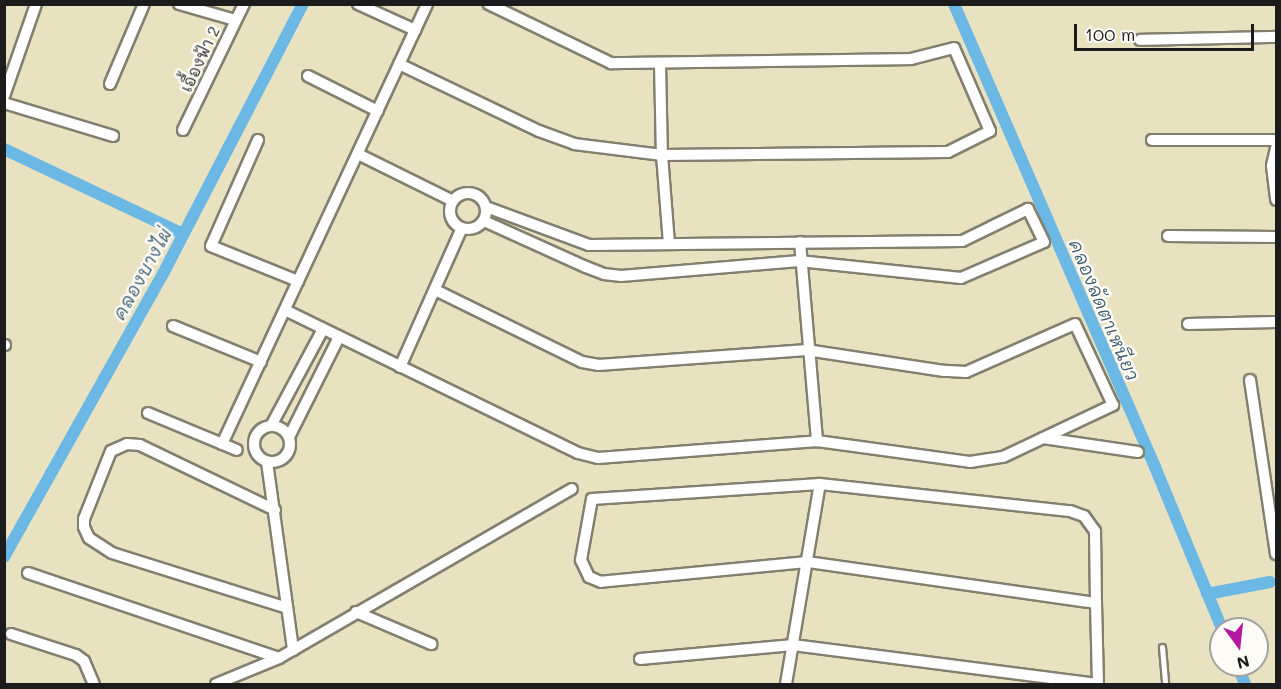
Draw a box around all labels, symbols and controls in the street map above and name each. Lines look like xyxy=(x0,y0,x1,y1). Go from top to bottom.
scale bar xyxy=(1077,12,1257,50)
text: 100 m xyxy=(1085,22,1135,46)
street label: เอื้องฟ้า 2 xyxy=(176,23,224,95)
water label: คลองบางไผ่ xyxy=(108,225,176,323)
water label: คลองลัดตาเหนียว xyxy=(1064,236,1144,384)
north arrow xyxy=(1209,617,1269,677)
text: N xyxy=(1235,651,1252,675)

